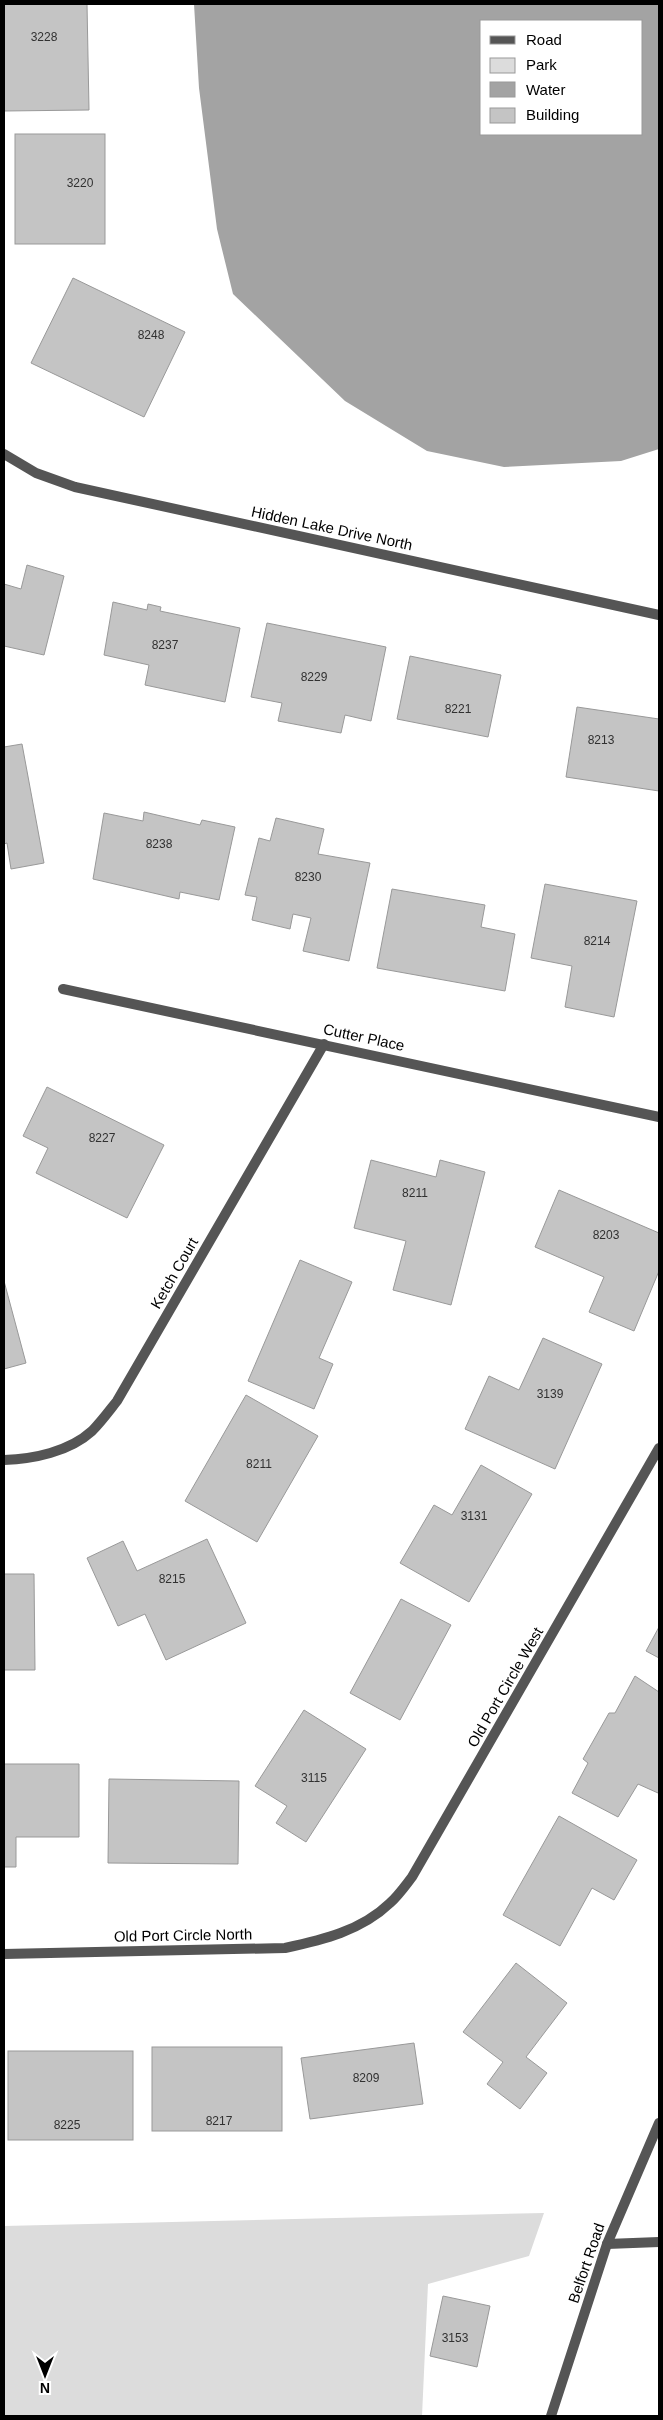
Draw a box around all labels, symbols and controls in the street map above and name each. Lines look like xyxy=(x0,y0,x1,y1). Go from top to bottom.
legend xyxy=(480,20,643,135)
house number: 3228 xyxy=(31,30,58,44)
text: Road xyxy=(526,31,562,48)
text: Park xyxy=(526,56,557,73)
text: Water xyxy=(526,81,565,98)
text: Building xyxy=(526,106,579,123)
house number: 3220 xyxy=(67,176,94,190)
house number: 8248 xyxy=(138,328,165,342)
street label: Hidden Lake Drive North xyxy=(250,503,414,553)
house number: 8237 xyxy=(152,638,179,652)
house number: 8229 xyxy=(301,670,328,684)
house number: 8221 xyxy=(445,702,472,716)
house number: 8213 xyxy=(588,733,615,747)
house number: 8238 xyxy=(146,837,173,851)
house number: 8230 xyxy=(295,870,322,884)
house number: 8214 xyxy=(584,934,611,948)
street label: Cutter Place xyxy=(322,1020,406,1054)
house number: 8227 xyxy=(89,1131,116,1145)
house number: 8211 xyxy=(402,1186,428,1200)
house number: 8203 xyxy=(593,1228,620,1242)
street label: Ketch Court xyxy=(147,1234,202,1312)
house number: 3139 xyxy=(537,1387,564,1401)
house number: 8211 xyxy=(246,1457,272,1471)
house number: 3131 xyxy=(461,1509,488,1523)
house number: 8215 xyxy=(159,1572,186,1586)
street label: Old Port Circle West xyxy=(464,1623,547,1750)
house number: 3115 xyxy=(301,1771,327,1785)
street label: Old Port Circle North xyxy=(114,1925,252,1945)
house number: 8209 xyxy=(353,2071,380,2085)
house number: 8217 xyxy=(206,2114,233,2128)
house number: 8225 xyxy=(54,2118,81,2132)
street label: Belfort Road xyxy=(564,2221,608,2305)
house number: 3153 xyxy=(442,2331,469,2345)
north arrow xyxy=(20,2350,70,2400)
text: N xyxy=(40,2380,50,2396)

